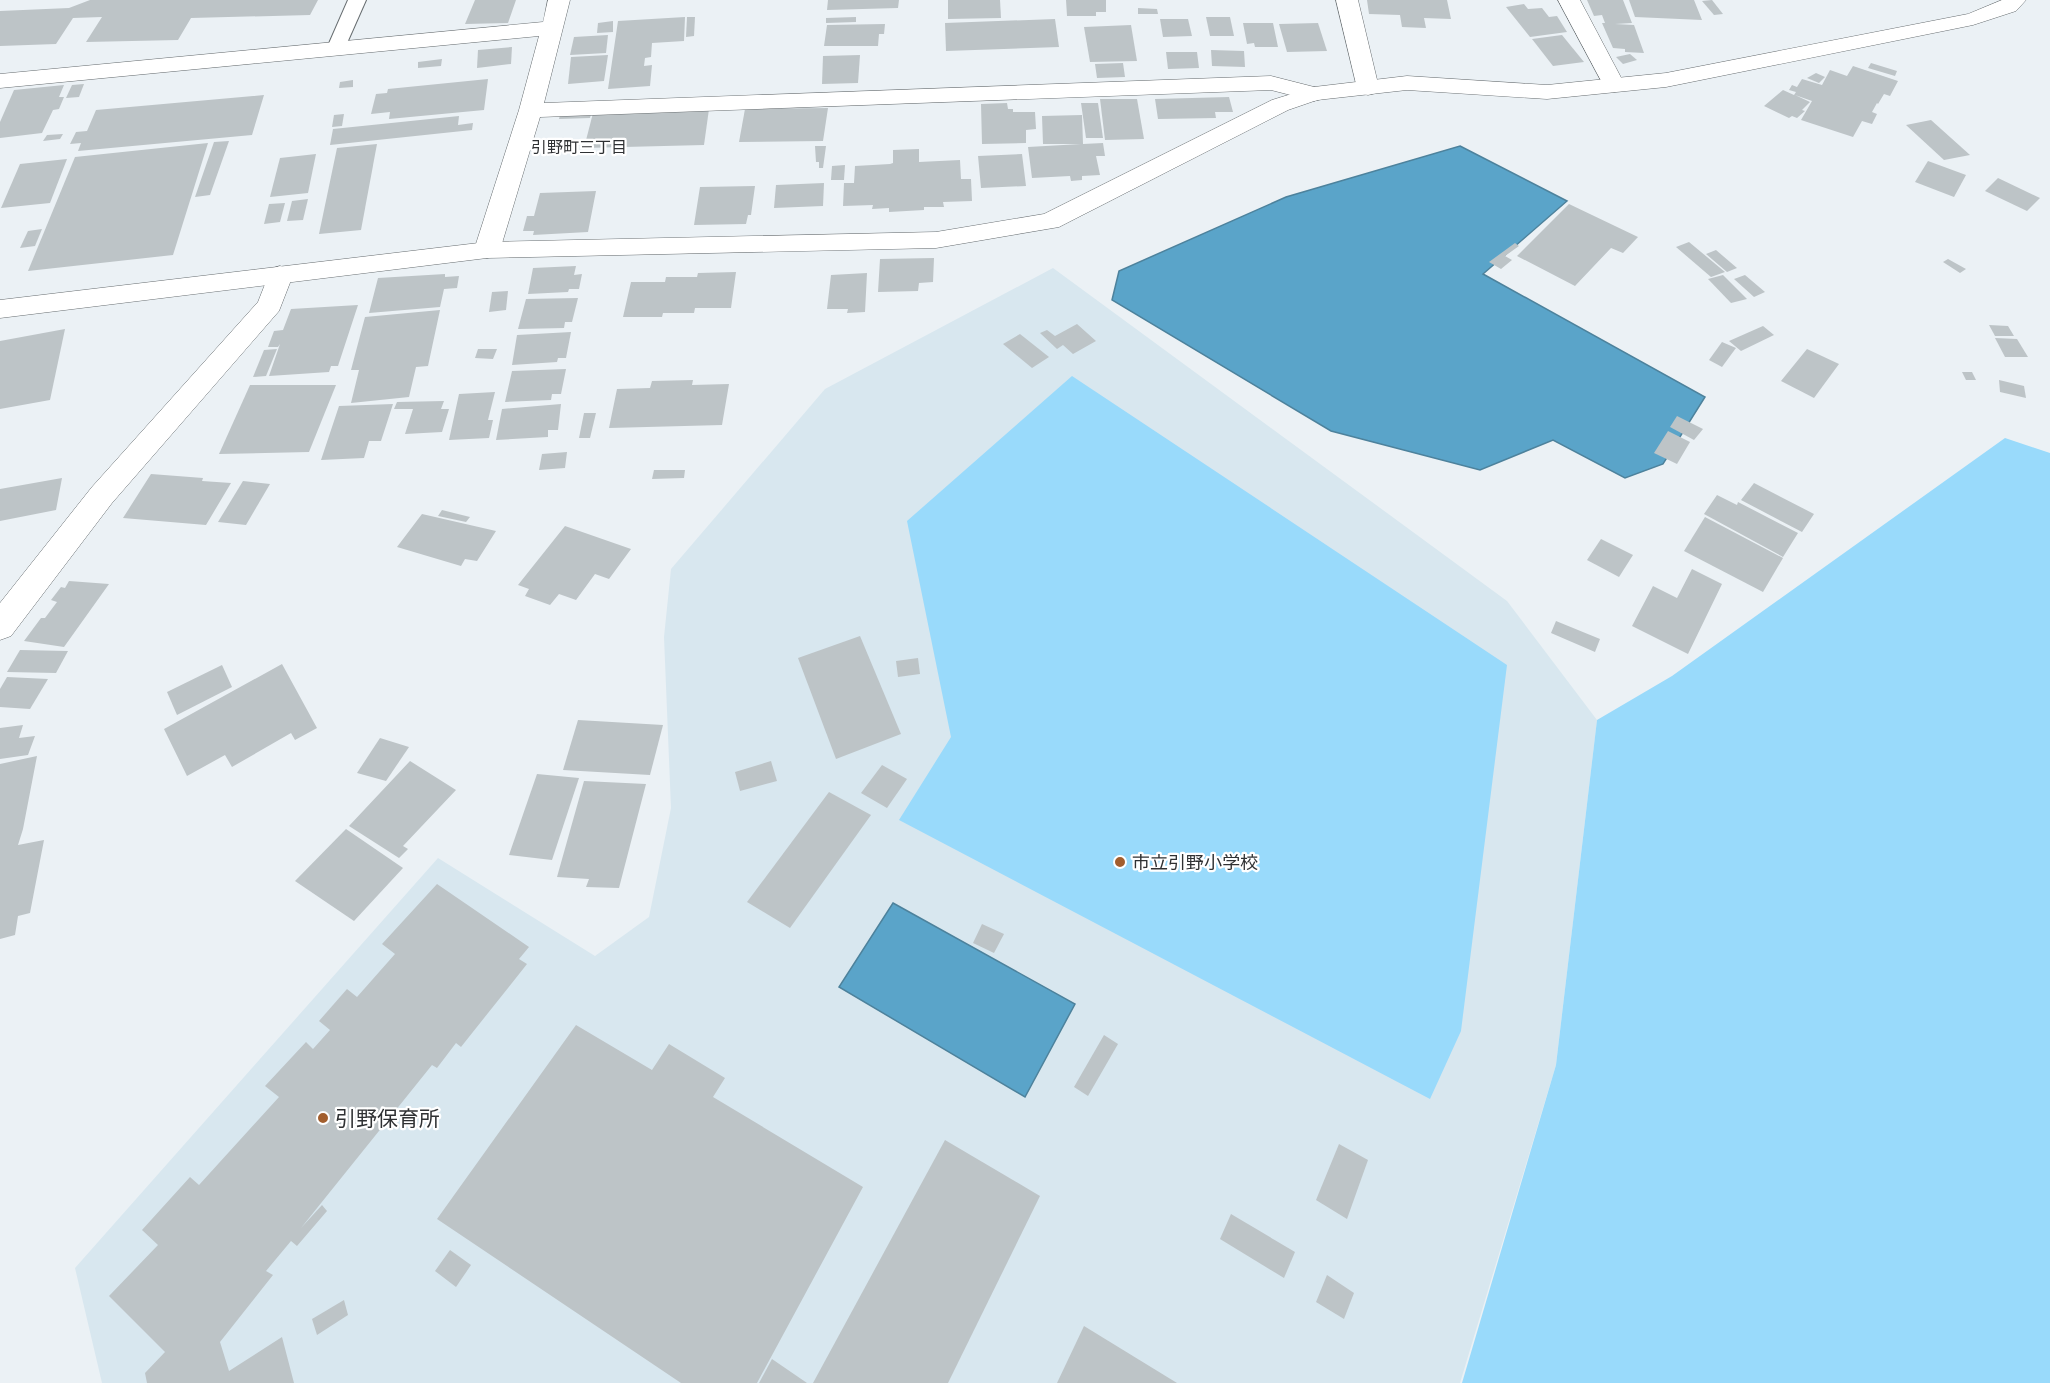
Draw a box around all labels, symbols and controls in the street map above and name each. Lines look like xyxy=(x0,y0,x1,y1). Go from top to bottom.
district label: 引野町三丁目 xyxy=(531,138,627,156)
place label: 市立引野小学校 xyxy=(1132,852,1258,872)
marker: 市立引野小学校 xyxy=(1113,855,1127,869)
place label: 引野保育所 xyxy=(335,1106,440,1130)
marker: 引野保育所 xyxy=(316,1111,330,1125)

